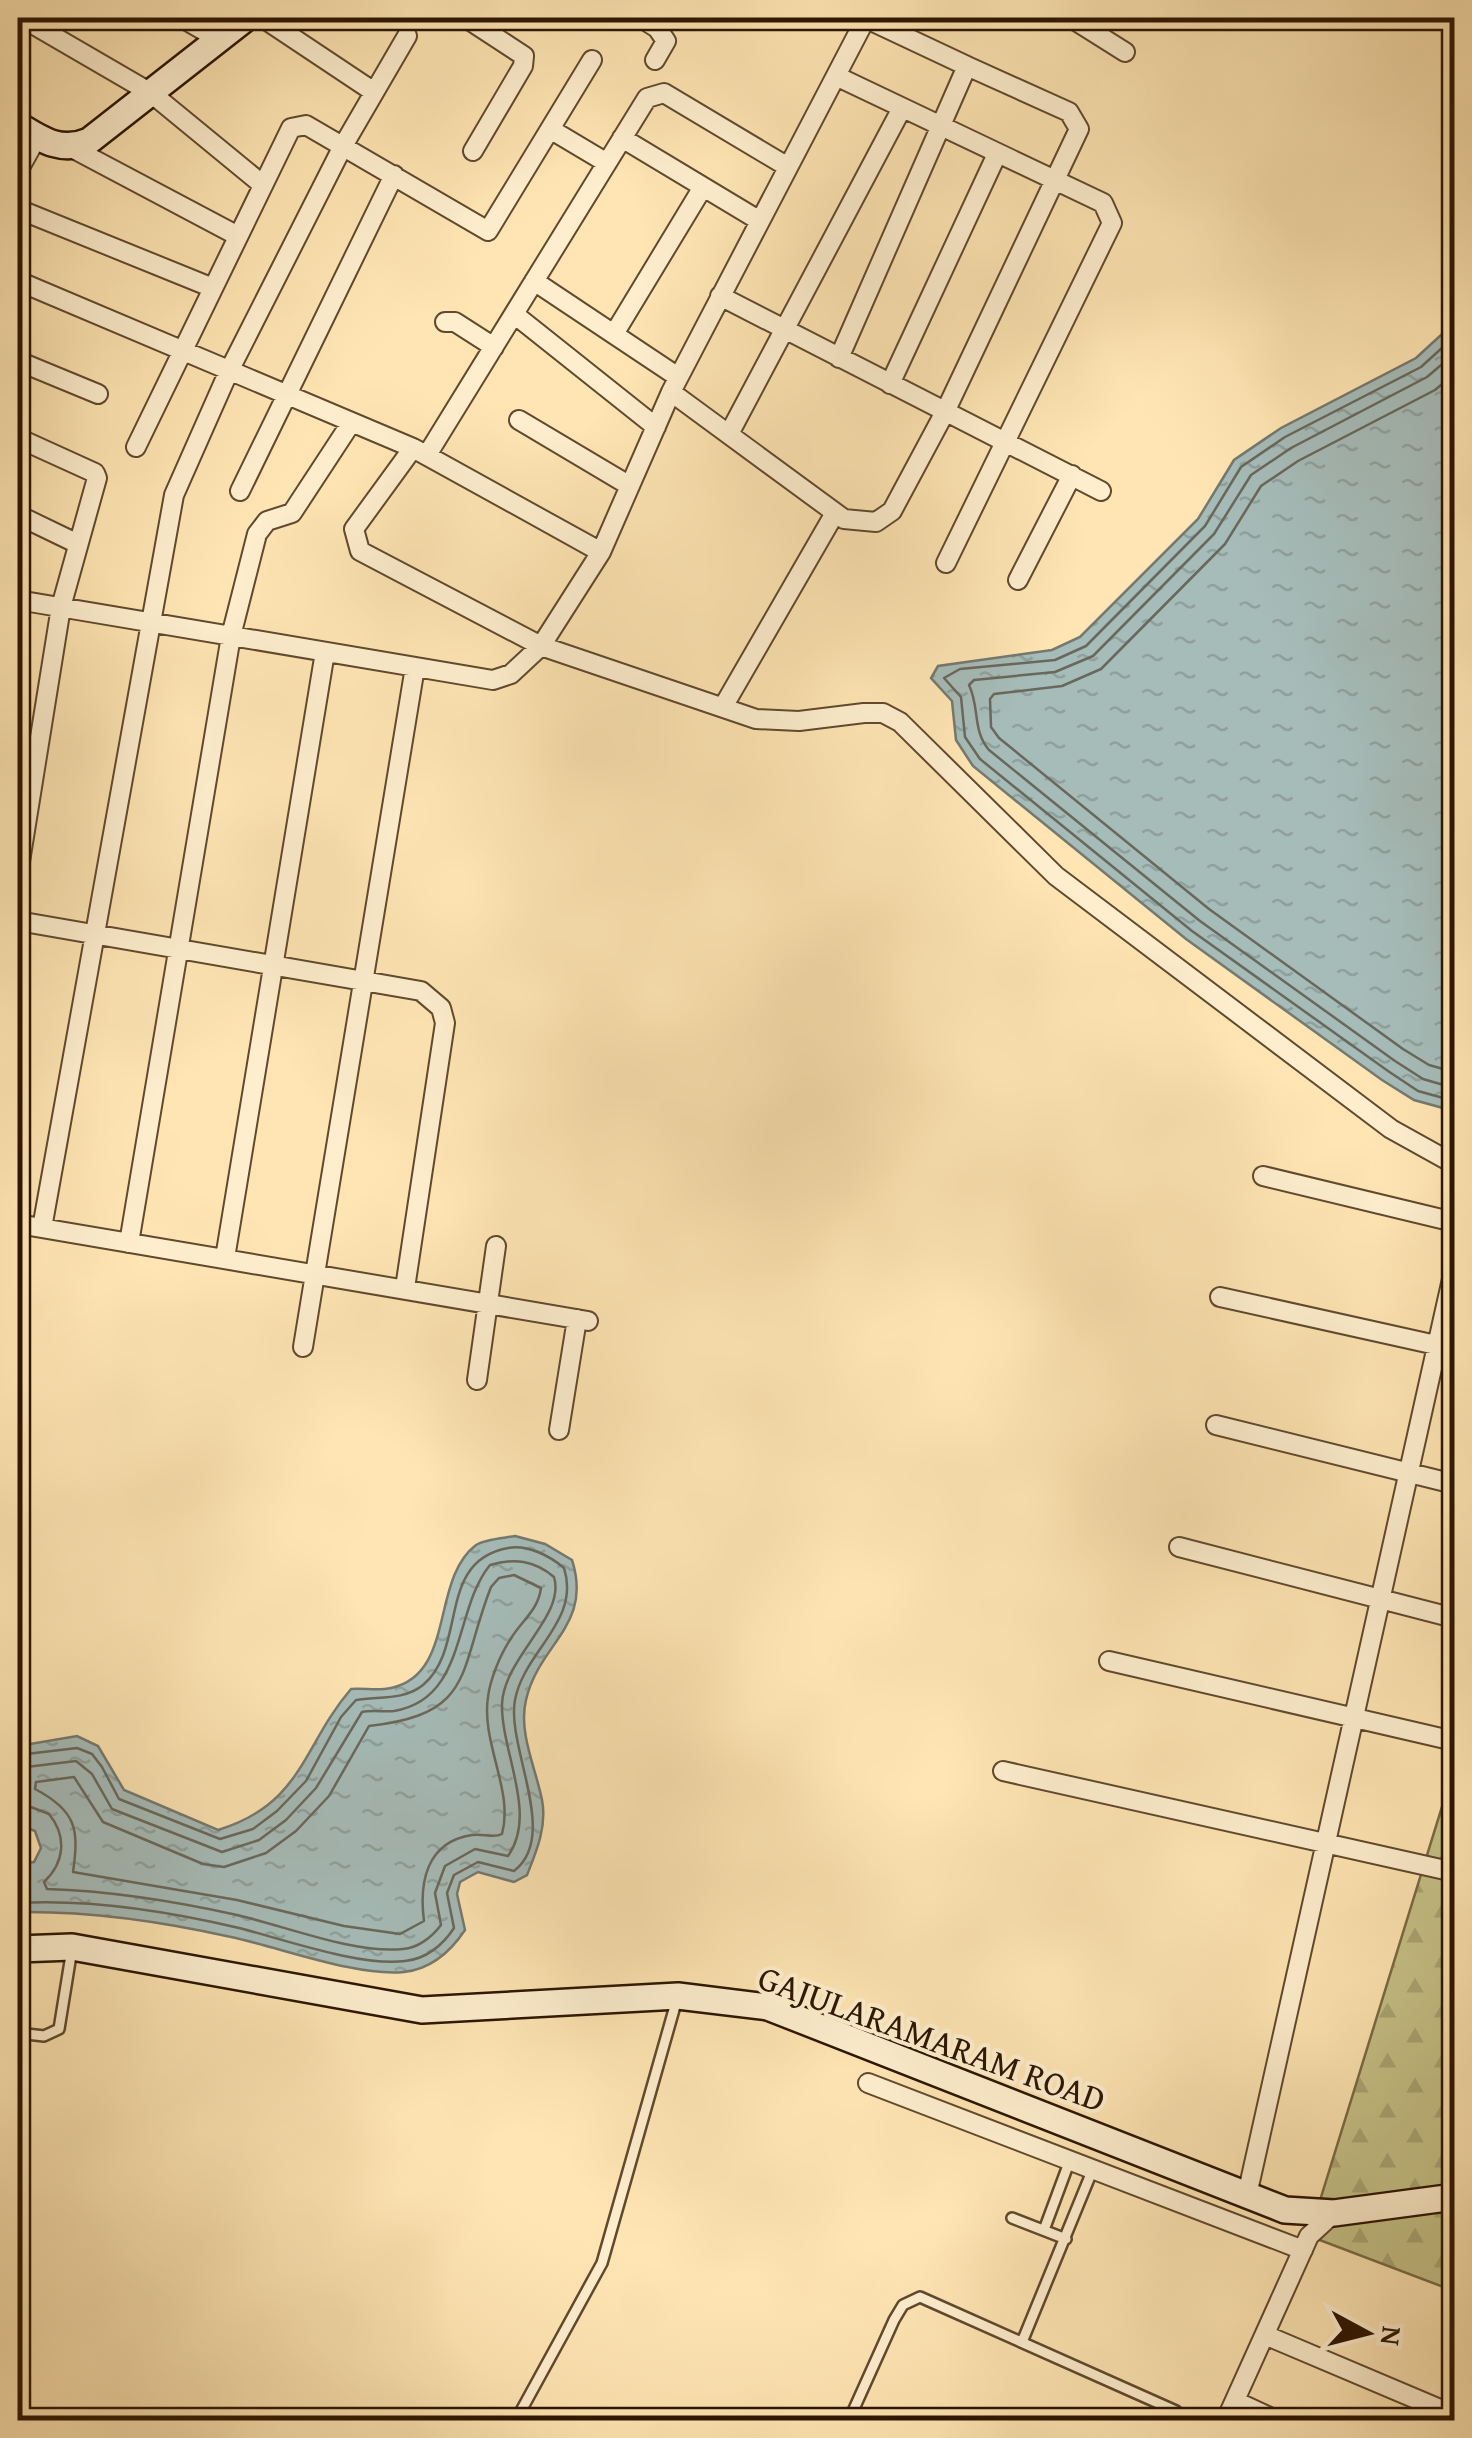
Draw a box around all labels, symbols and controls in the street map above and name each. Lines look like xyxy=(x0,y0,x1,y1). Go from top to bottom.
street label: GAJULARAMARAM ROAD xyxy=(751,1951,1113,2125)
north arrow xyxy=(1317,2283,1417,2383)
text: N xyxy=(1371,2324,1414,2348)

